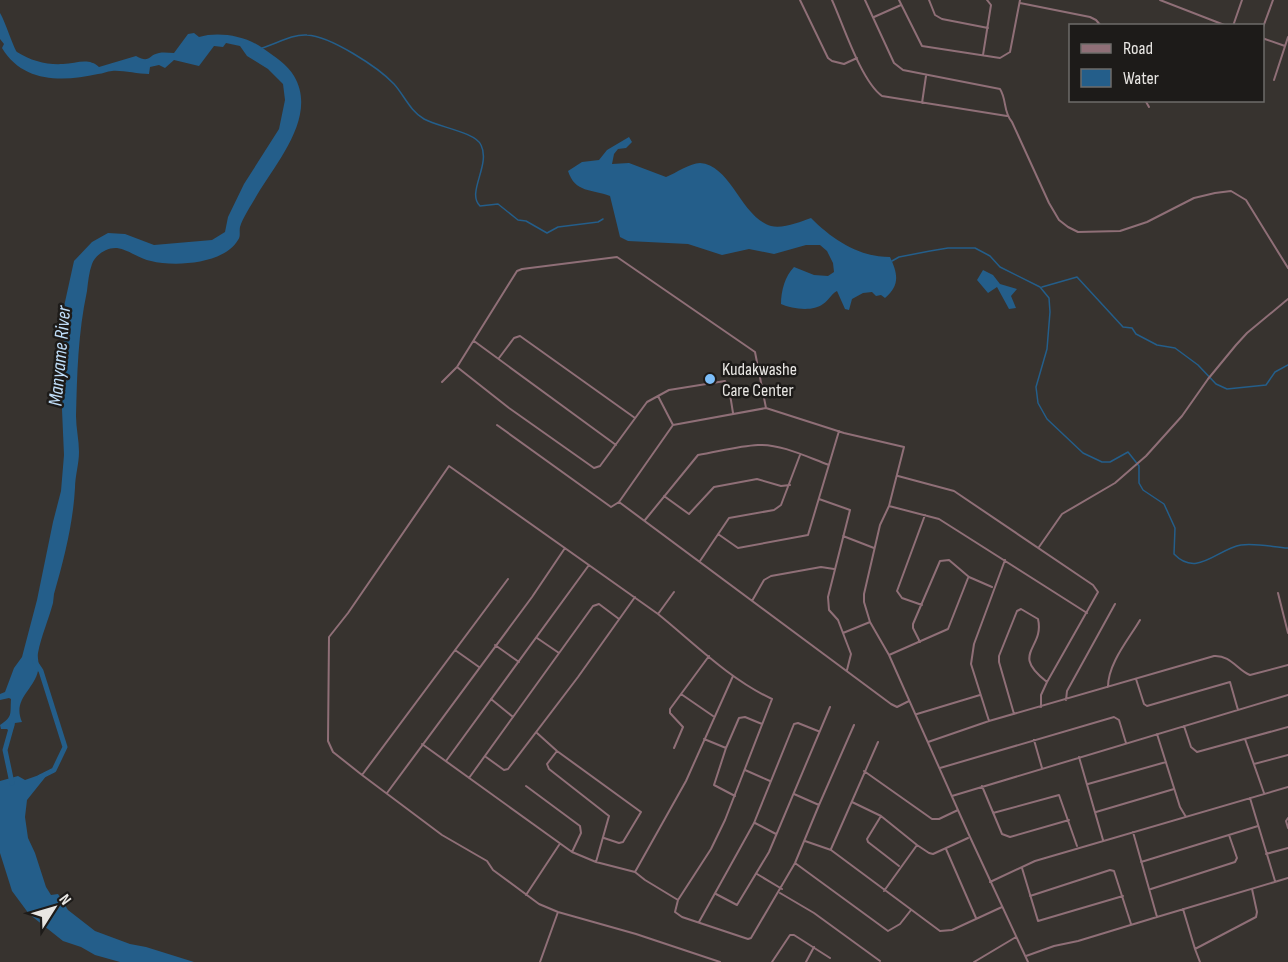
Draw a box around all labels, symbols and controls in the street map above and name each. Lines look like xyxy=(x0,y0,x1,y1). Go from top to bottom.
legend xyxy=(1069,24,1264,102)
text: Road xyxy=(1123,38,1153,59)
text: Water xyxy=(1123,68,1159,89)
water label: Manyame River xyxy=(44,304,76,407)
place label: Kudakwashe Care Center xyxy=(722,359,797,401)
marker: Kudakwashe Care Center xyxy=(703,372,717,386)
north arrow xyxy=(24,878,84,938)
text: N xyxy=(55,891,75,909)

